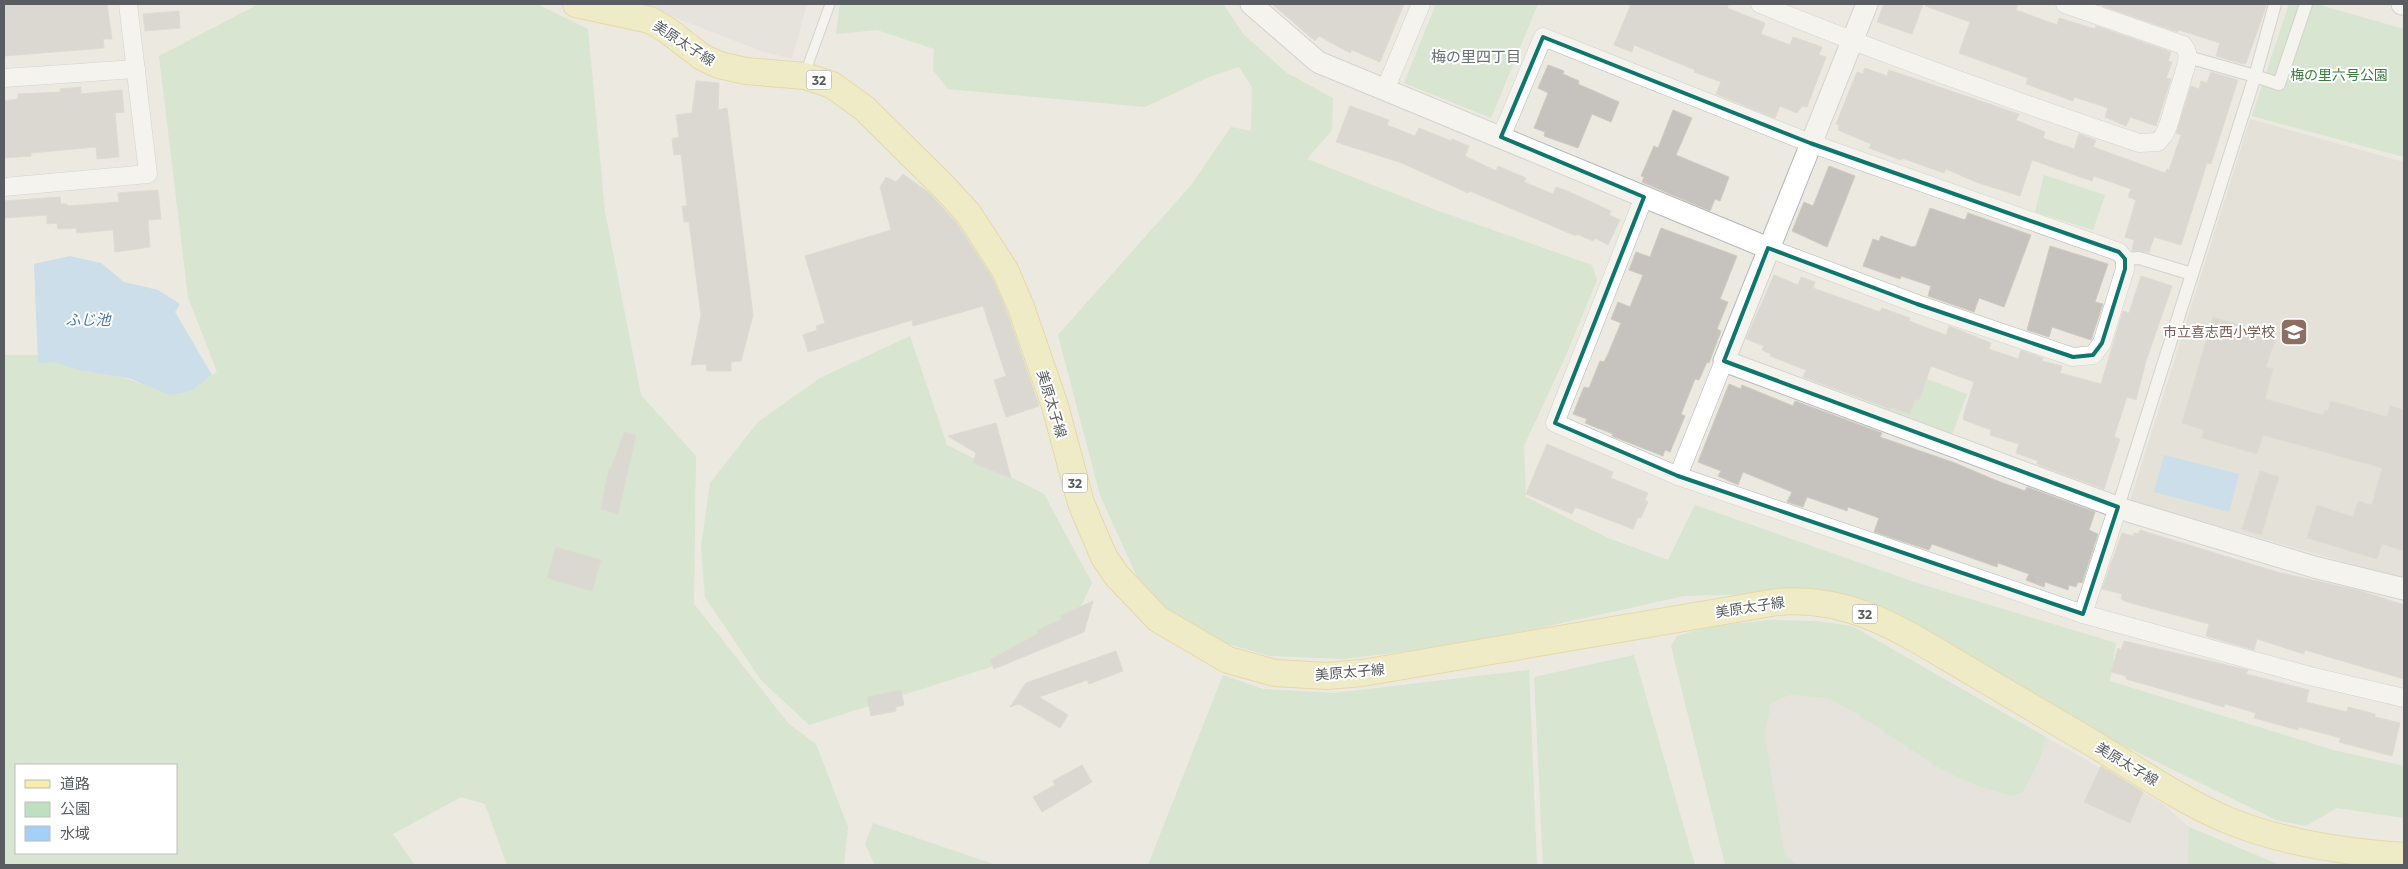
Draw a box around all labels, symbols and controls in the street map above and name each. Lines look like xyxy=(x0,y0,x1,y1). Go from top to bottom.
street label: 美原太子線 xyxy=(650,16,718,70)
district label: 梅の里四丁目 xyxy=(1431,47,1521,66)
park label: 梅の里六号公園 xyxy=(2290,66,2388,84)
road number: 32 xyxy=(806,70,832,90)
water label: ふじ池 xyxy=(65,310,112,329)
school or university icon: 市立喜志西小学校 xyxy=(2279,317,2309,347)
place label: 市立喜志西小学校 xyxy=(2163,323,2275,341)
street label: 美原太子線 xyxy=(1033,368,1071,440)
road number: 32 xyxy=(1062,473,1088,492)
street label: 美原太子線 xyxy=(1714,593,1786,621)
road number: 32 xyxy=(1852,604,1878,624)
street label: 美原太子線 xyxy=(1314,660,1386,684)
street label: 美原太子線 xyxy=(2092,738,2162,790)
legend xyxy=(15,764,178,854)
text: 道路 xyxy=(60,774,90,793)
text: 公園 xyxy=(60,799,90,818)
text: 水域 xyxy=(60,824,90,843)

